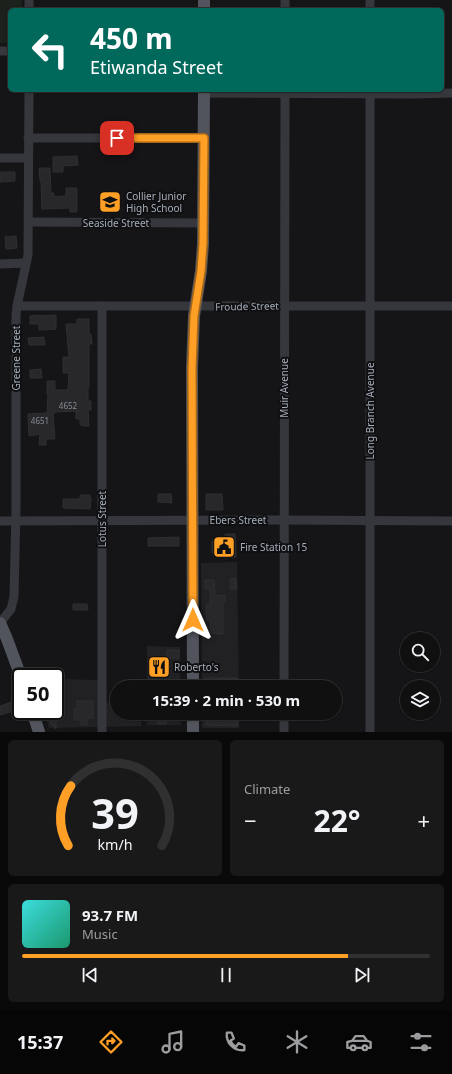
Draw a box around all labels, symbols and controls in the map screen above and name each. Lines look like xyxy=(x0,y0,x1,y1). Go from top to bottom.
text: 450 m xyxy=(90,19,173,57)
icon: left xyxy=(24,24,76,76)
text: Etiwanda Street xyxy=(90,55,223,79)
pin xyxy=(100,121,134,155)
icon: arrive xyxy=(106,127,128,149)
school or university icon: Collier Junior High School xyxy=(97,189,123,215)
place label: Collier Junior High School xyxy=(126,189,186,215)
street label: Seaside Street xyxy=(83,216,150,230)
street label: Froude Street xyxy=(215,298,279,314)
street label: Greene Street xyxy=(9,325,23,390)
street label: Muir Avenue xyxy=(277,358,291,418)
street label: Long Branch Avenue xyxy=(363,362,377,460)
house number: 4652 xyxy=(59,400,78,411)
house number: 4651 xyxy=(31,415,49,426)
street label: Lotus Street xyxy=(95,490,109,547)
street label: Ebers Street xyxy=(210,513,267,527)
public building icon: Fire Station 15 xyxy=(211,534,237,560)
place label: Fire Station 15 xyxy=(240,540,307,554)
position arrow xyxy=(172,599,214,641)
map controls xyxy=(400,632,440,720)
button: search xyxy=(400,632,440,672)
restaurant icon: Roberto's xyxy=(146,654,172,680)
place label: Roberto's xyxy=(174,660,219,674)
speed limit sign: 50 xyxy=(12,668,64,720)
button: layers xyxy=(400,680,440,720)
text: 15:39 · 2 min · 530 m xyxy=(152,690,300,710)
text: Climate xyxy=(244,780,290,798)
text: 39 xyxy=(91,785,139,841)
text: 22° xyxy=(313,800,361,841)
text: − xyxy=(244,805,257,835)
text: + xyxy=(417,805,430,835)
text: km/h xyxy=(97,835,133,854)
text: 93.7 FM xyxy=(82,905,138,925)
text: Music xyxy=(82,925,118,943)
icon: previous xyxy=(79,964,101,986)
icon: pause xyxy=(215,964,237,986)
icon: next xyxy=(351,964,373,986)
icon: directions xyxy=(97,1028,125,1056)
icon: music xyxy=(159,1028,187,1056)
icon: phone xyxy=(221,1028,249,1056)
icon: climate xyxy=(283,1028,311,1056)
icon: car xyxy=(345,1028,373,1056)
icon: filters xyxy=(407,1028,435,1056)
text: 15:37 xyxy=(17,1030,63,1054)

